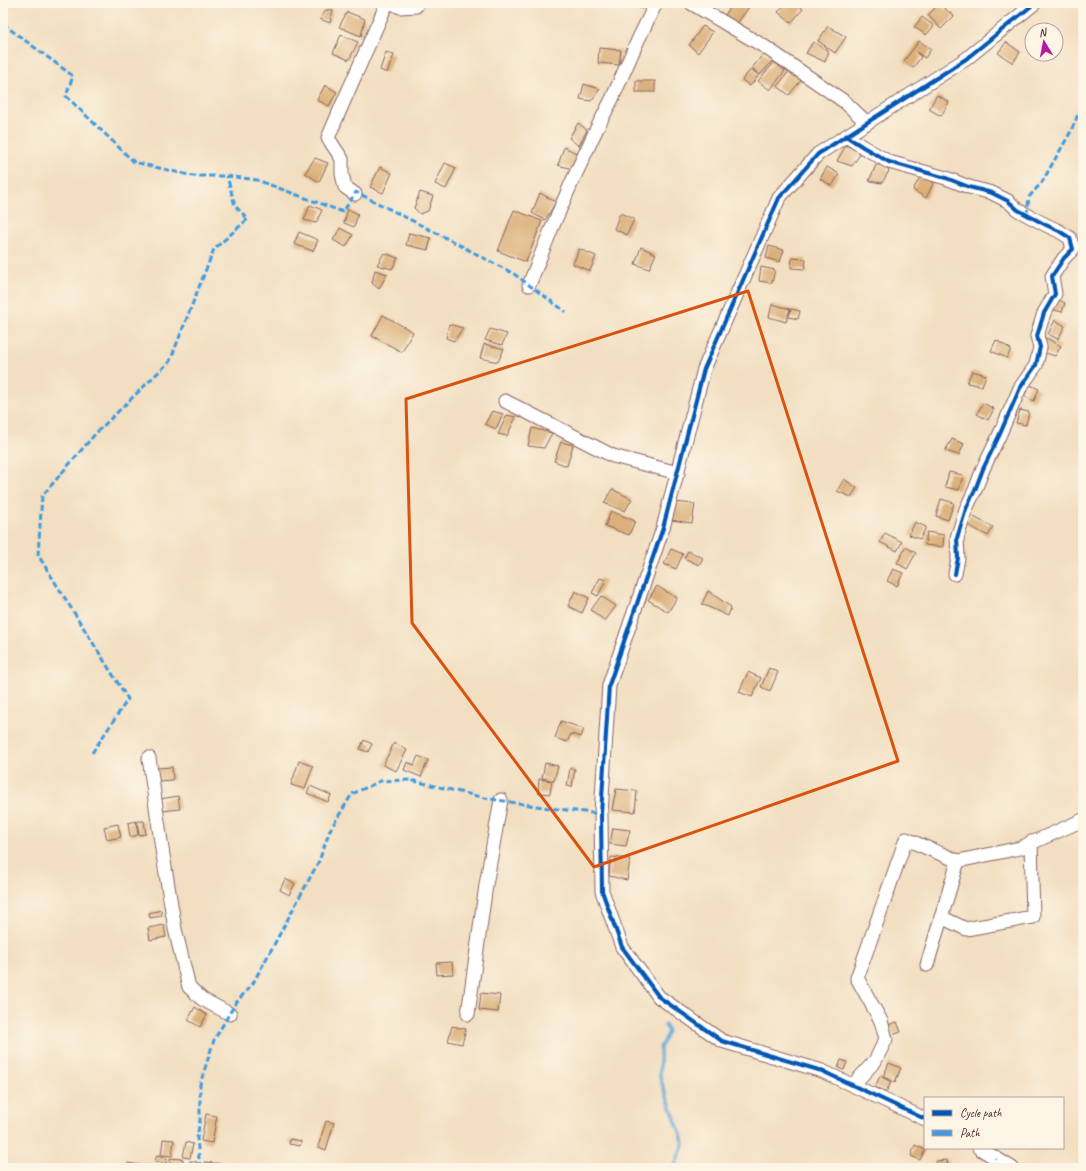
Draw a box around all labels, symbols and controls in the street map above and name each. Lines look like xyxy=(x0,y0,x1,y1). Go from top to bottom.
north arrow xyxy=(1024,22,1064,62)
text: N xyxy=(1038,24,1049,40)
legend xyxy=(924,1097,1064,1149)
text: Cycle path xyxy=(960,1105,1002,1121)
text: Path xyxy=(960,1125,980,1141)

